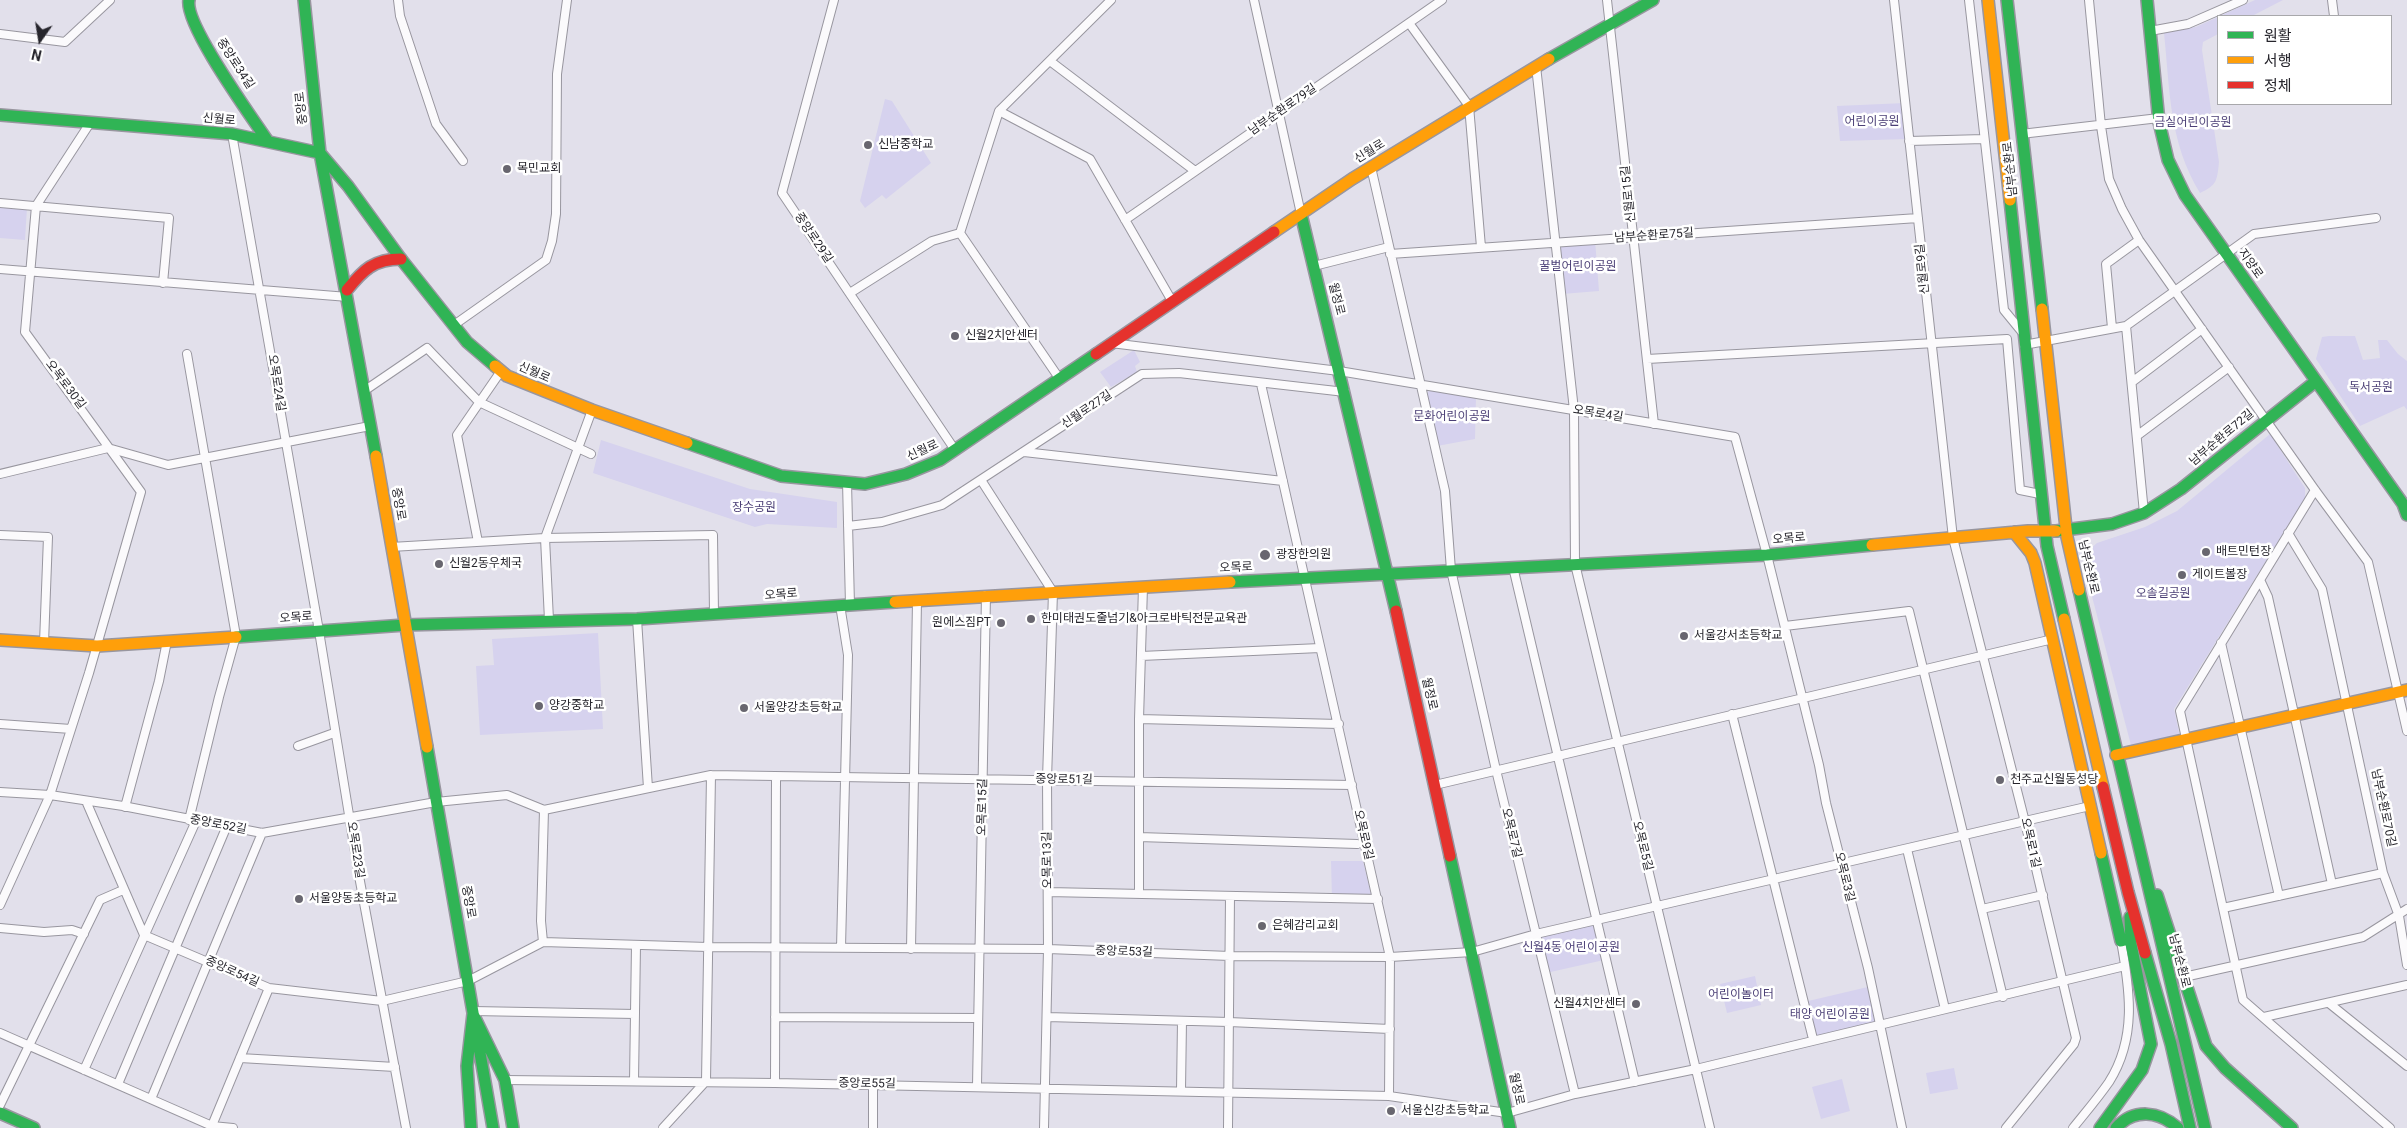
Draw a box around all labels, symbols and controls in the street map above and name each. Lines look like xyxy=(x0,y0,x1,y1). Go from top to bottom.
north arrow xyxy=(15,15,65,65)
legend xyxy=(2217,15,2392,105)
text: 원활 xyxy=(2264,27,2292,45)
street label: 중앙로34길 xyxy=(213,36,257,92)
text: N xyxy=(30,46,43,64)
text: 서행 xyxy=(2264,52,2292,70)
text: 정체 xyxy=(2264,77,2292,95)
street label: 남부순환로79길 xyxy=(1246,81,1320,139)
street label: 중앙로 xyxy=(293,91,311,125)
street label: 신월로 xyxy=(202,111,236,129)
park label: 어린이공원 xyxy=(1844,115,1900,129)
park label: 금실어린이공원 xyxy=(2154,116,2232,130)
street label: 신월로 xyxy=(1352,137,1388,167)
place label: 신남중학교 xyxy=(878,138,933,152)
marker: 신남중학교 xyxy=(862,139,874,151)
street label: 남부순환로 xyxy=(2001,141,2021,197)
place label: 목민교회 xyxy=(517,162,561,176)
marker: 목민교회 xyxy=(501,163,513,175)
street label: 신월로15길 xyxy=(1619,165,1639,223)
street label: 중앙로29길 xyxy=(791,210,835,266)
street label: 남부순환로75길 xyxy=(1614,226,1694,246)
street label: 신월로9길 xyxy=(1913,243,1933,295)
street label: 지양로 xyxy=(2235,246,2265,282)
park label: 꿀벌어린이공원 xyxy=(1539,260,1617,274)
street label: 월정로 xyxy=(1325,281,1347,317)
place label: 신월2치안센터 xyxy=(965,329,1038,343)
marker: 신월2치안센터 xyxy=(949,330,961,342)
street label: 오목로24길 xyxy=(264,353,288,413)
street label: 오목로30길 xyxy=(42,358,88,412)
street label: 신월로 xyxy=(516,360,552,386)
park label: 독서공원 xyxy=(2349,381,2393,395)
street label: 신월로27길 xyxy=(1059,388,1115,432)
street label: 오목로4길 xyxy=(1572,403,1624,425)
street label: 남부순환로72길 xyxy=(2187,407,2257,469)
park label: 문화어린이공원 xyxy=(1413,410,1491,424)
street label: 신월로 xyxy=(905,437,941,465)
street label: 중앙로 xyxy=(388,486,408,522)
park label: 장수공원 xyxy=(732,501,776,515)
street label: 오목로 xyxy=(1772,530,1806,548)
street label: 남부순환로 xyxy=(2075,538,2101,596)
place label: 배트민턴장 xyxy=(2216,545,2271,559)
marker: 배트민턴장 xyxy=(2200,546,2212,558)
marker: 광장한의원 xyxy=(1258,548,1272,562)
place label: 광장한의원 xyxy=(1276,548,1331,562)
place label: 신월2동우체국 xyxy=(449,557,522,571)
marker: 신월2동우체국 xyxy=(433,558,445,570)
street label: 오목로 xyxy=(1219,560,1253,576)
place label: 게이트볼장 xyxy=(2192,568,2247,582)
marker: 게이트볼장 xyxy=(2176,569,2188,581)
street label: 오목로 xyxy=(764,587,798,603)
park label: 오솔길공원 xyxy=(2135,587,2191,601)
street label: 오목로 xyxy=(279,610,313,626)
place label: 한미태권도줄넘기&아크로바틱전문교육관 xyxy=(1041,612,1247,626)
marker: 한미태권도줄넘기&아크로바틱전문교육관 xyxy=(1025,613,1037,625)
place label: 원에스짐PT xyxy=(932,616,991,630)
marker: 원에스짐PT xyxy=(995,617,1007,629)
place label: 서울강서초등학교 xyxy=(1694,629,1782,643)
marker: 서울강서초등학교 xyxy=(1678,630,1690,642)
street label: 월정로 xyxy=(1418,676,1440,712)
place label: 양강중학교 xyxy=(549,699,604,713)
marker: 양강중학교 xyxy=(533,700,545,712)
place label: 서울양강초등학교 xyxy=(754,701,842,715)
marker: 서울양강초등학교 xyxy=(738,702,750,714)
street label: 남부순환로70길 xyxy=(2368,768,2398,848)
street label: 중앙로51길 xyxy=(1035,772,1093,788)
place label: 천주교신월동성당 xyxy=(2010,773,2098,787)
marker: 천주교신월동성당 xyxy=(1994,774,2006,786)
street label: 오목로15길 xyxy=(975,778,991,836)
street label: 오목로7길 xyxy=(1498,807,1524,859)
street label: 오목로9길 xyxy=(1350,809,1376,861)
street label: 중앙로52길 xyxy=(188,812,248,838)
street label: 오목로1길 xyxy=(2017,817,2043,869)
street label: 오목로23길 xyxy=(343,820,367,880)
street label: 오목로5길 xyxy=(1629,820,1655,872)
street label: 오목로13길 xyxy=(1040,831,1056,889)
street label: 오목로3길 xyxy=(1831,851,1857,903)
street label: 중앙로 xyxy=(458,884,478,920)
place label: 서울양동초등학교 xyxy=(309,892,397,906)
marker: 서울양동초등학교 xyxy=(293,893,305,905)
place label: 은혜감리교회 xyxy=(1272,919,1338,933)
marker: 은혜감리교회 xyxy=(1256,920,1268,932)
street label: 남부순환로 xyxy=(2165,932,2193,990)
park label: 신월4동 어린이공원 xyxy=(1522,941,1620,955)
street label: 중앙로53길 xyxy=(1095,944,1153,960)
street label: 중앙로54길 xyxy=(203,954,261,990)
park label: 어린이놀이터 xyxy=(1708,988,1774,1002)
place label: 신월4치안센터 xyxy=(1553,997,1626,1011)
marker: 신월4치안센터 xyxy=(1630,998,1642,1010)
park label: 태양 어린이공원 xyxy=(1790,1008,1870,1022)
street label: 월정로 xyxy=(1506,1071,1526,1107)
street label: 중앙로55길 xyxy=(838,1076,896,1092)
place label: 서울신강초등학교 xyxy=(1401,1104,1489,1118)
marker: 서울신강초등학교 xyxy=(1385,1105,1397,1117)

